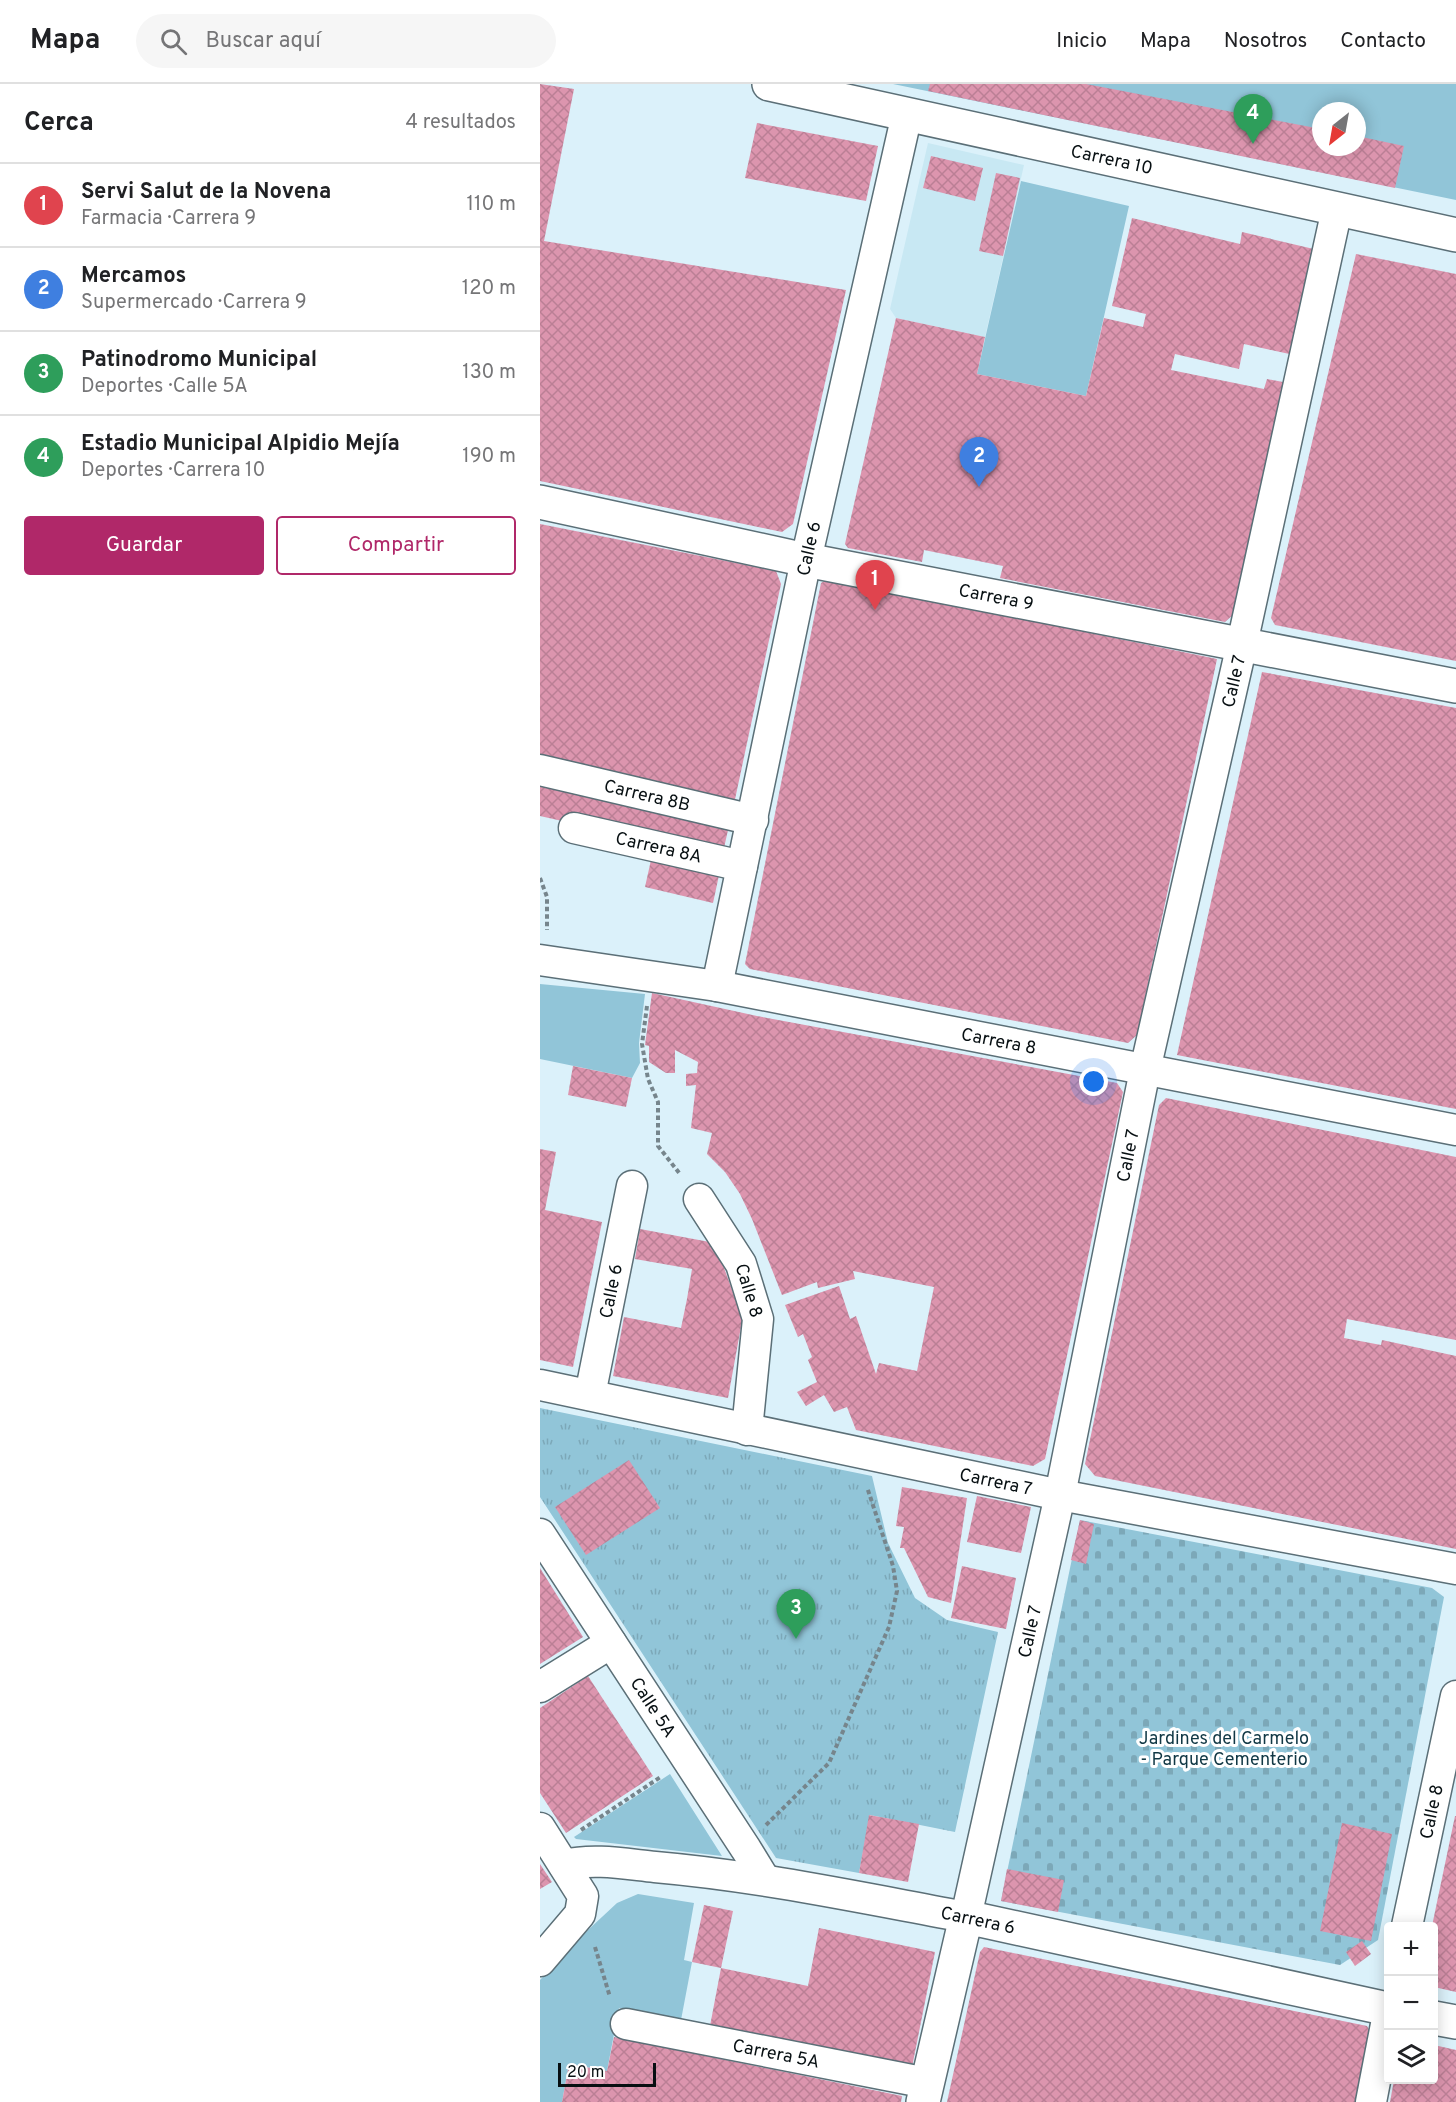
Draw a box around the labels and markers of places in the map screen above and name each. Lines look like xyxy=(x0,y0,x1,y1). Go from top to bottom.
pin: 4 xyxy=(1234,94,1272,144)
pin: 2 xyxy=(960,438,998,487)
pin: 1 xyxy=(856,560,894,610)
pin: 3 xyxy=(776,1590,816,1639)

